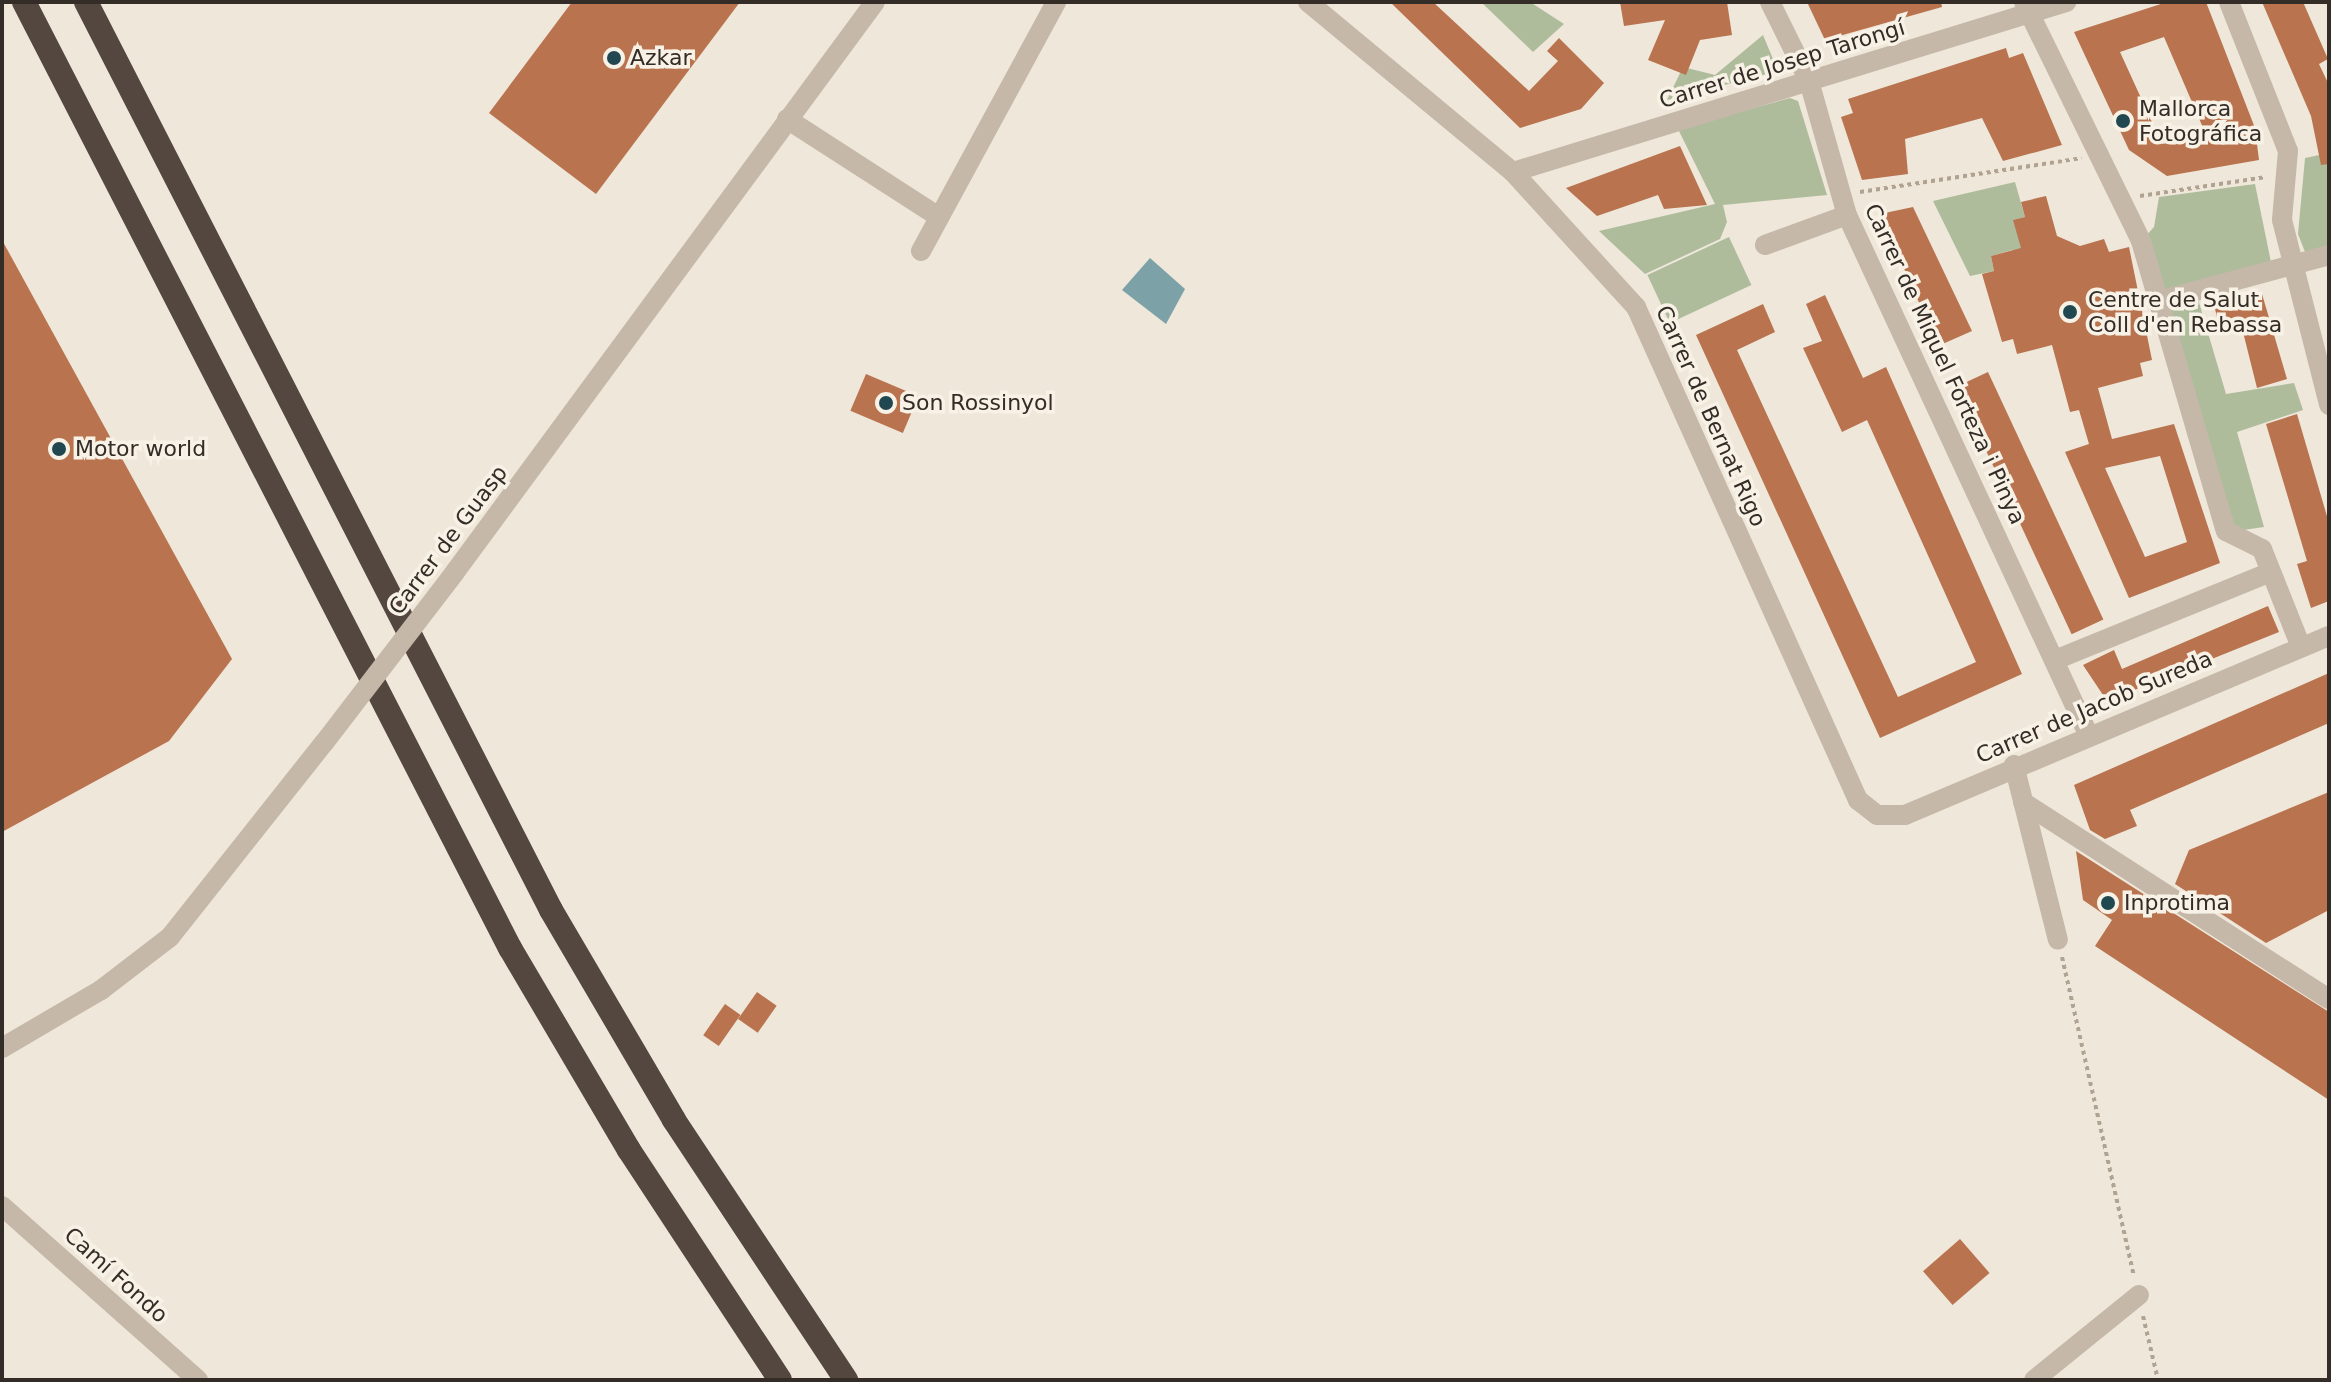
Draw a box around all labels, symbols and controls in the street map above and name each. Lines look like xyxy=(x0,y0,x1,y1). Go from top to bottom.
street label: Carrer de Josep Tarongí xyxy=(1656,14,1908,114)
place label: Azkar xyxy=(630,45,691,71)
marker: Azkar xyxy=(605,49,623,67)
place label: Mallorca Fotográfica xyxy=(2139,95,2262,146)
marker: Mallorca Fotográfica xyxy=(2114,112,2132,130)
street label: Carrer de Miquel Forteza i Pinya xyxy=(1859,199,2031,529)
place label: Centre de Salut Coll d'en Rebassa xyxy=(2088,286,2282,338)
street label: Carrer de Bernat Rigo xyxy=(1650,301,1772,531)
marker: Centre de Salut Coll d'en Rebassa xyxy=(2059,301,2081,323)
place label: Son Rossinyol xyxy=(902,390,1054,416)
marker: Son Rossinyol xyxy=(877,394,895,412)
place label: Motor world xyxy=(75,436,206,462)
marker: Motor world xyxy=(50,440,68,458)
street label: Carrer de Guasp xyxy=(383,460,513,620)
street label: Carrer de Jacob Sureda xyxy=(1972,645,2216,769)
place label: Inprotima xyxy=(2124,890,2230,916)
marker: Inprotima xyxy=(2099,894,2117,912)
street label: Camí Fondo xyxy=(59,1222,173,1328)

